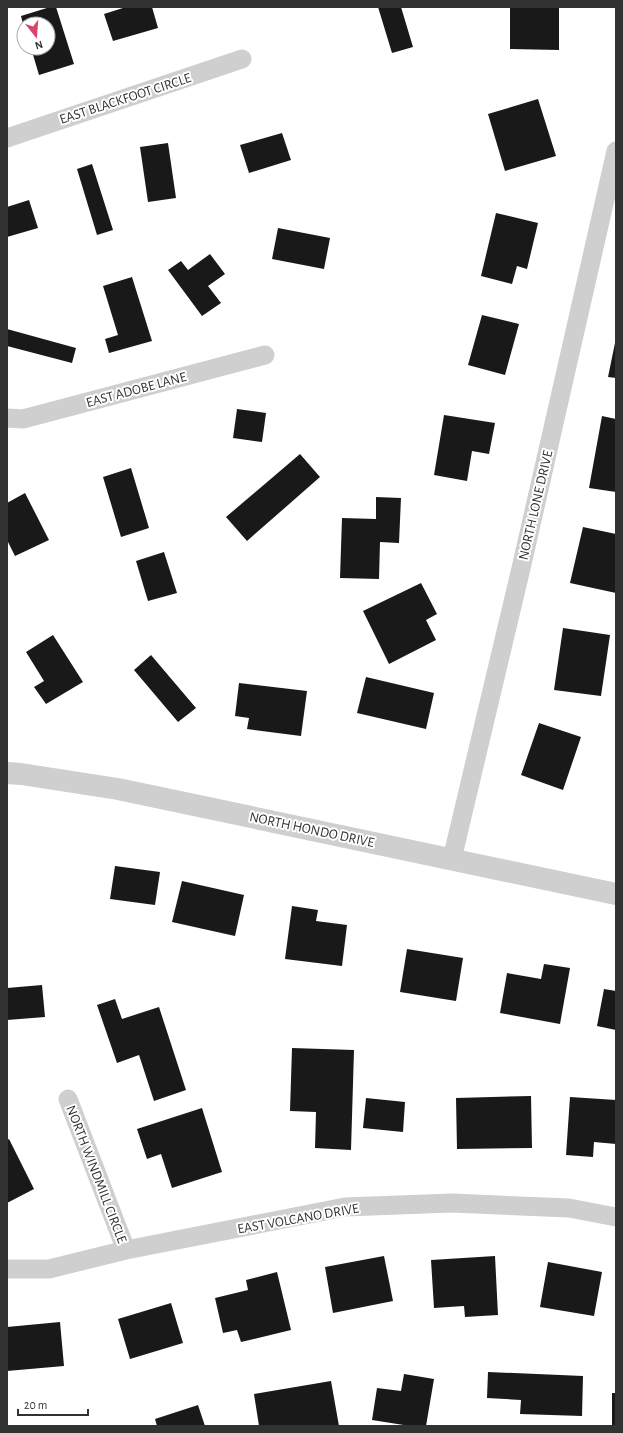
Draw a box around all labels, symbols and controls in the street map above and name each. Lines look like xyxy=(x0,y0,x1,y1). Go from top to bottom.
north arrow xyxy=(16,16,56,56)
text: N xyxy=(34,39,44,51)
street label: EAST BLACKFOOT CIRCLE xyxy=(58,71,193,127)
street label: EAST ADOBE LANE xyxy=(85,370,188,410)
street label: NORTH LONE DRIVE xyxy=(517,449,555,561)
street label: NORTH HONDO DRIVE xyxy=(248,810,376,850)
street label: NORTH WINDMILL CIRCLE xyxy=(63,1104,129,1245)
street label: EAST VOLCANO DRIVE xyxy=(236,1201,360,1237)
scale bar xyxy=(18,1391,88,1417)
text: 20 m xyxy=(24,1399,47,1411)

